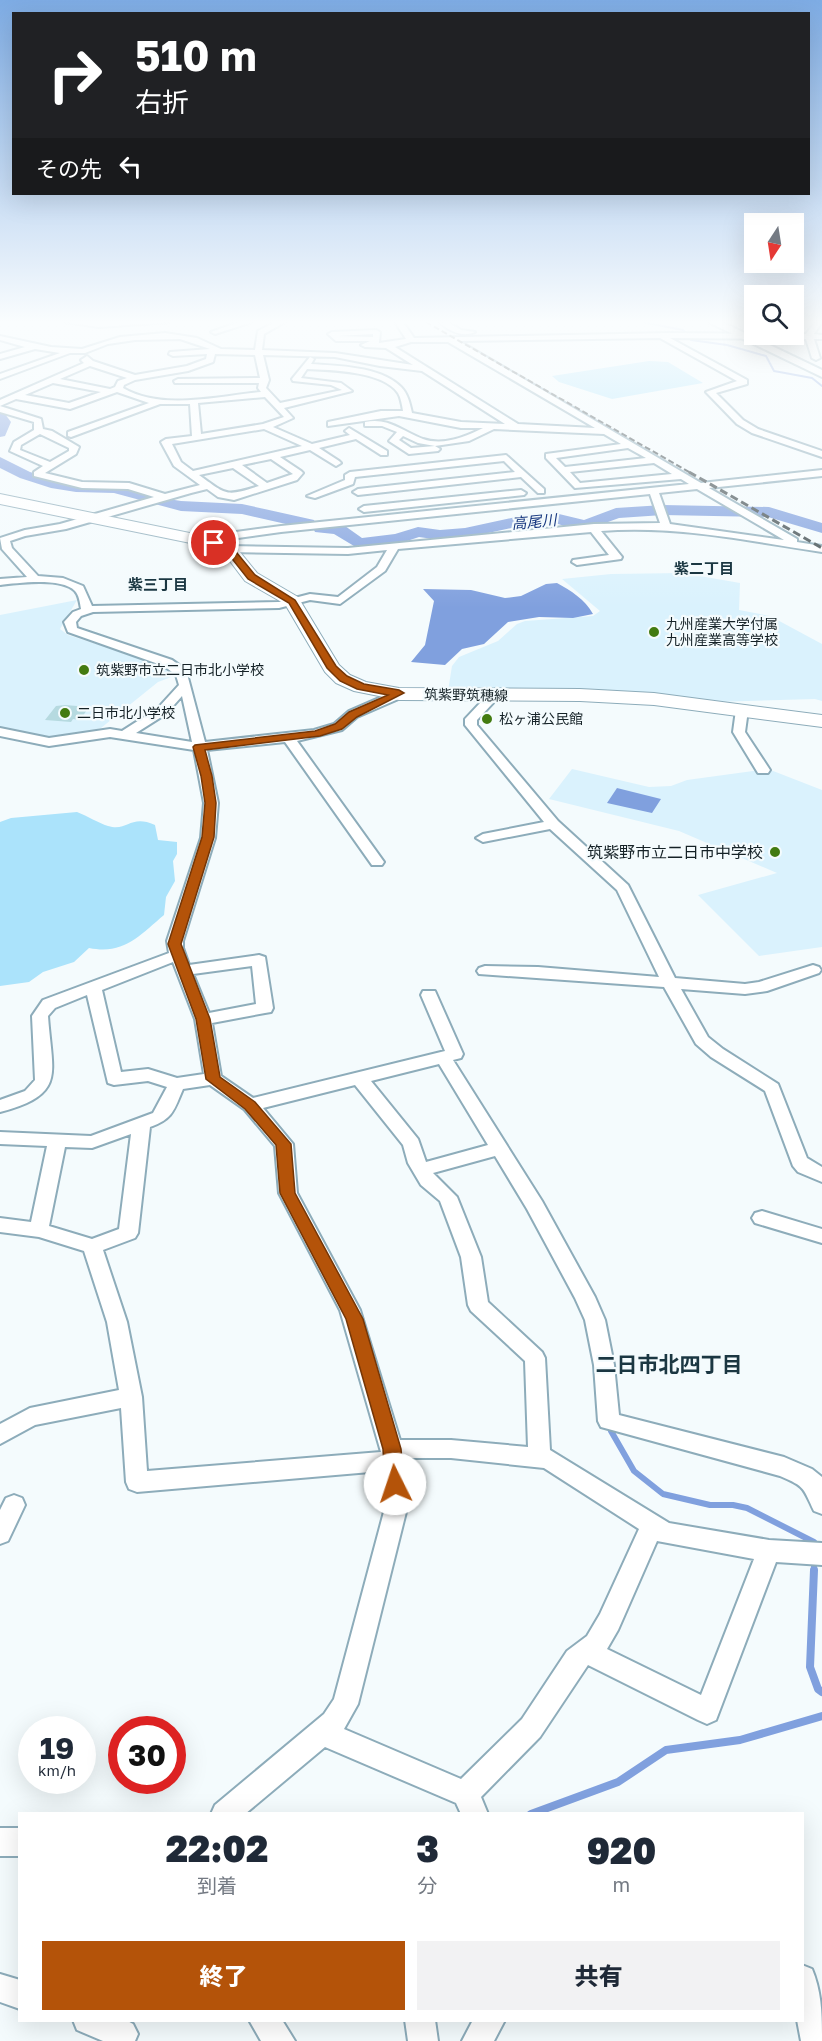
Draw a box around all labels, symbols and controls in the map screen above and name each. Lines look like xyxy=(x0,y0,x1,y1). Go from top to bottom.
text: 510 m xyxy=(135,30,257,80)
icon: right xyxy=(36,36,114,114)
text: 右折 xyxy=(135,86,189,118)
icon: left xyxy=(114,150,147,183)
text: その先 xyxy=(36,155,102,182)
north arrow xyxy=(744,213,804,273)
map controls xyxy=(744,213,804,345)
button: search xyxy=(744,285,804,345)
water label: 高尾川 xyxy=(511,510,559,532)
pin xyxy=(188,517,239,568)
icon: arrive xyxy=(197,526,230,559)
district label: 紫二丁目 xyxy=(674,559,734,577)
district label: 紫三丁目 xyxy=(128,575,188,593)
place label: 九州産業大学付属 九州産業高等学校 xyxy=(666,615,778,648)
marker: 九州産業大学付属 九州産業高等学校 xyxy=(647,625,661,639)
place label: 筑紫野市立二日市北小学校 xyxy=(96,661,264,678)
marker: 筑紫野市立二日市北小学校 xyxy=(77,663,91,677)
street label: 筑紫野筑穂線 xyxy=(424,685,508,704)
place label: 二日市北小学校 xyxy=(77,704,175,721)
marker: 二日市北小学校 xyxy=(58,706,72,720)
place label: 松ヶ浦公民館 xyxy=(499,710,583,727)
marker: 松ヶ浦公民館 xyxy=(480,712,494,726)
place label: 筑紫野市立二日市中学校 xyxy=(587,842,763,862)
marker: 筑紫野市立二日市中学校 xyxy=(768,845,782,859)
district label: 二日市北四丁目 xyxy=(596,1351,743,1377)
position arrow xyxy=(363,1452,427,1516)
speed limit sign: 30 xyxy=(108,1716,186,1794)
text: 19 xyxy=(40,1730,74,1766)
text: km/h xyxy=(38,1761,76,1779)
text: 22:02 xyxy=(166,1827,268,1870)
text: 3 xyxy=(416,1827,439,1870)
text: 920 xyxy=(587,1829,656,1872)
text: m xyxy=(613,1872,630,1896)
text: 到着 xyxy=(197,1873,237,1897)
text: 分 xyxy=(418,1873,438,1897)
button: 終了 xyxy=(42,1941,405,2010)
button: 共有 xyxy=(417,1941,780,2010)

